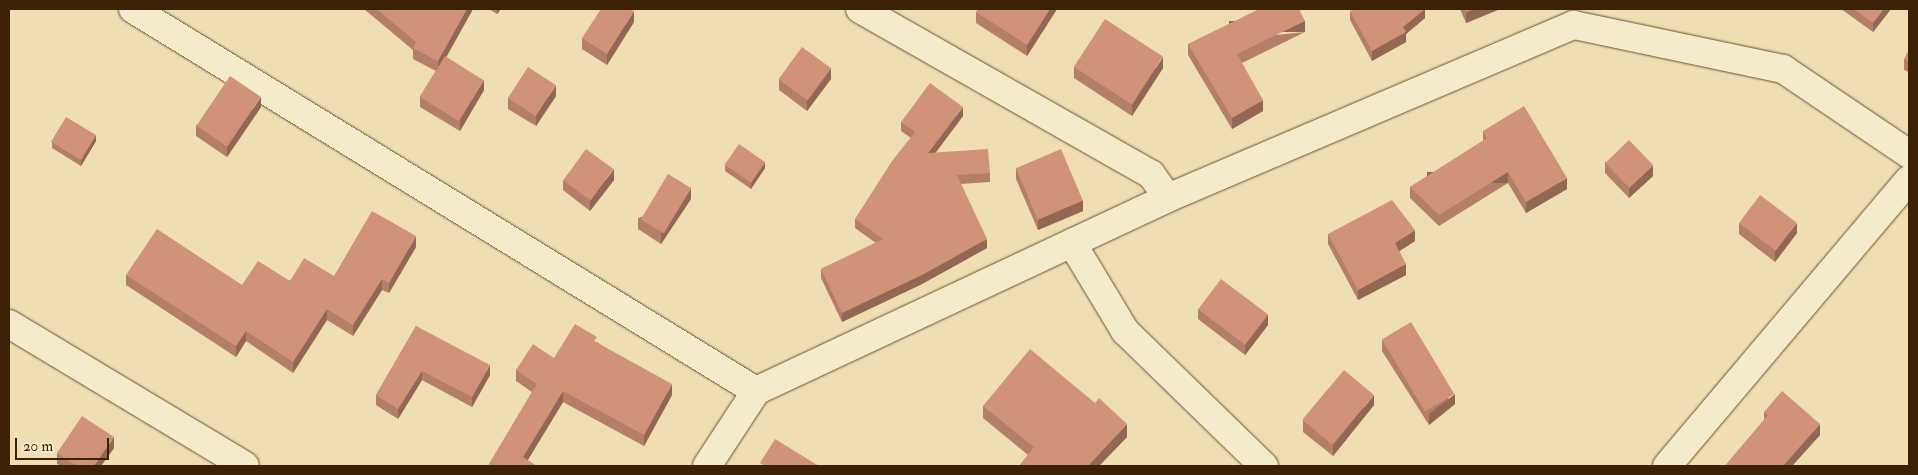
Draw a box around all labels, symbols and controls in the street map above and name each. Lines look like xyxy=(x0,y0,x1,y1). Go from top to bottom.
scale bar xyxy=(18,428,111,460)
text: 20 m xyxy=(23,437,53,456)

